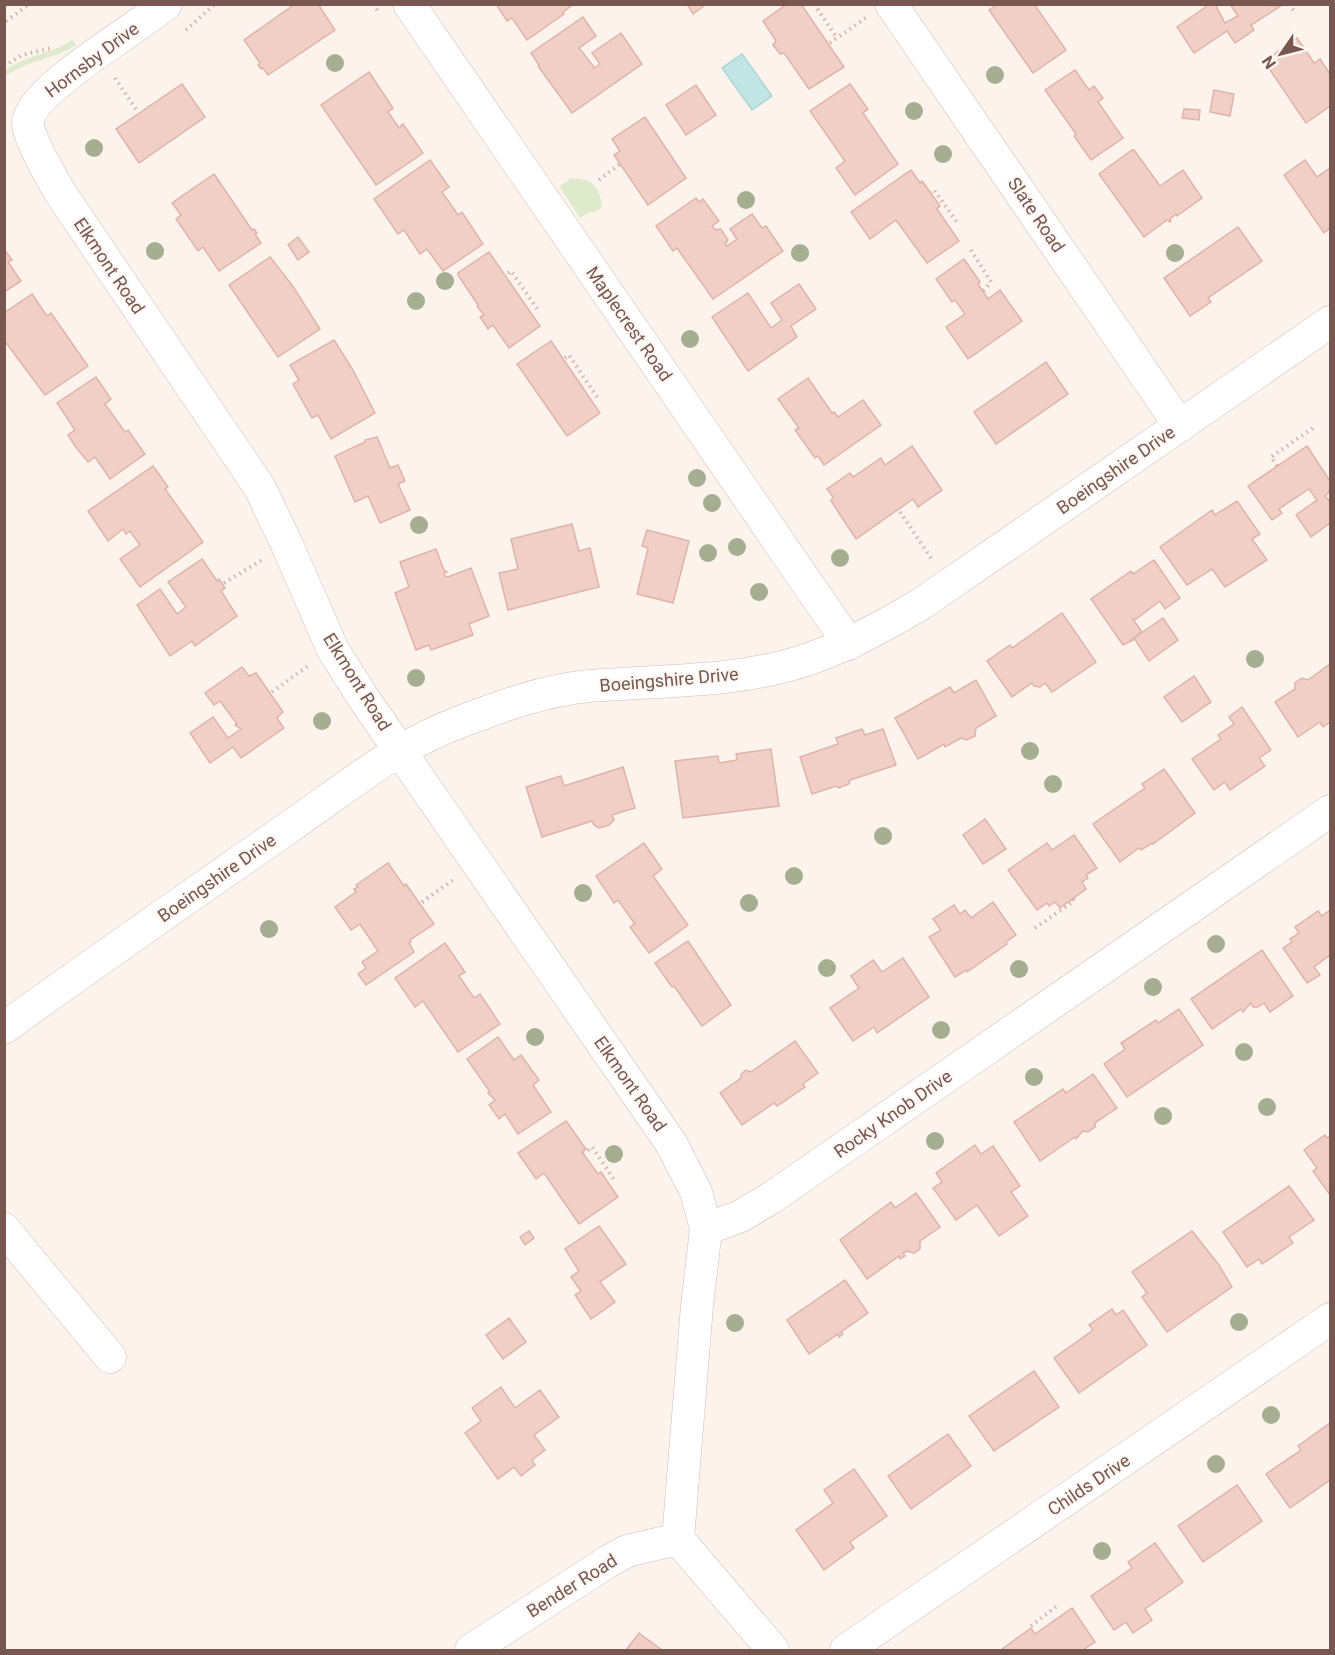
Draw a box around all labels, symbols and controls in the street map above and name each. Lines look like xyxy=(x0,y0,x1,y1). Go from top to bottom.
street label: Hornsby Drive xyxy=(41,18,143,102)
north arrow xyxy=(1251,24,1311,84)
text: N xyxy=(1258,52,1280,72)
street label: Slate Road xyxy=(1004,173,1069,256)
street label: Elkmont Road xyxy=(70,214,149,318)
street label: Maplecrest Road xyxy=(582,262,677,385)
street label: Boeingshire Drive xyxy=(1053,421,1179,518)
street label: Elkmont Road xyxy=(319,629,396,735)
street label: Boeingshire Drive xyxy=(599,663,739,696)
street label: Boeingshire Drive xyxy=(154,829,280,926)
street label: Elkmont Road xyxy=(590,1032,671,1135)
street label: Rocky Knob Drive xyxy=(830,1065,956,1162)
street label: Childs Drive xyxy=(1044,1449,1134,1520)
street label: Bender Road xyxy=(523,1550,621,1622)

